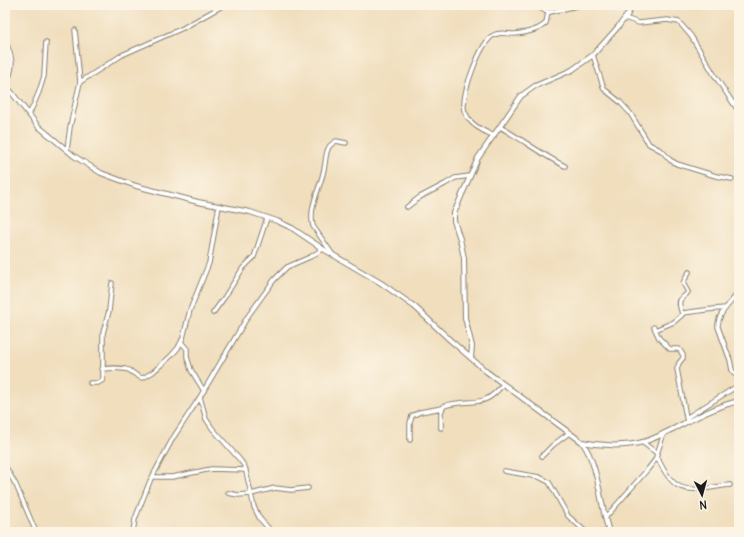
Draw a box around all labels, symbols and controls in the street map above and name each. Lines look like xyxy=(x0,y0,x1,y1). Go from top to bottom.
north arrow xyxy=(682,475,722,515)
text: N xyxy=(699,498,708,512)

